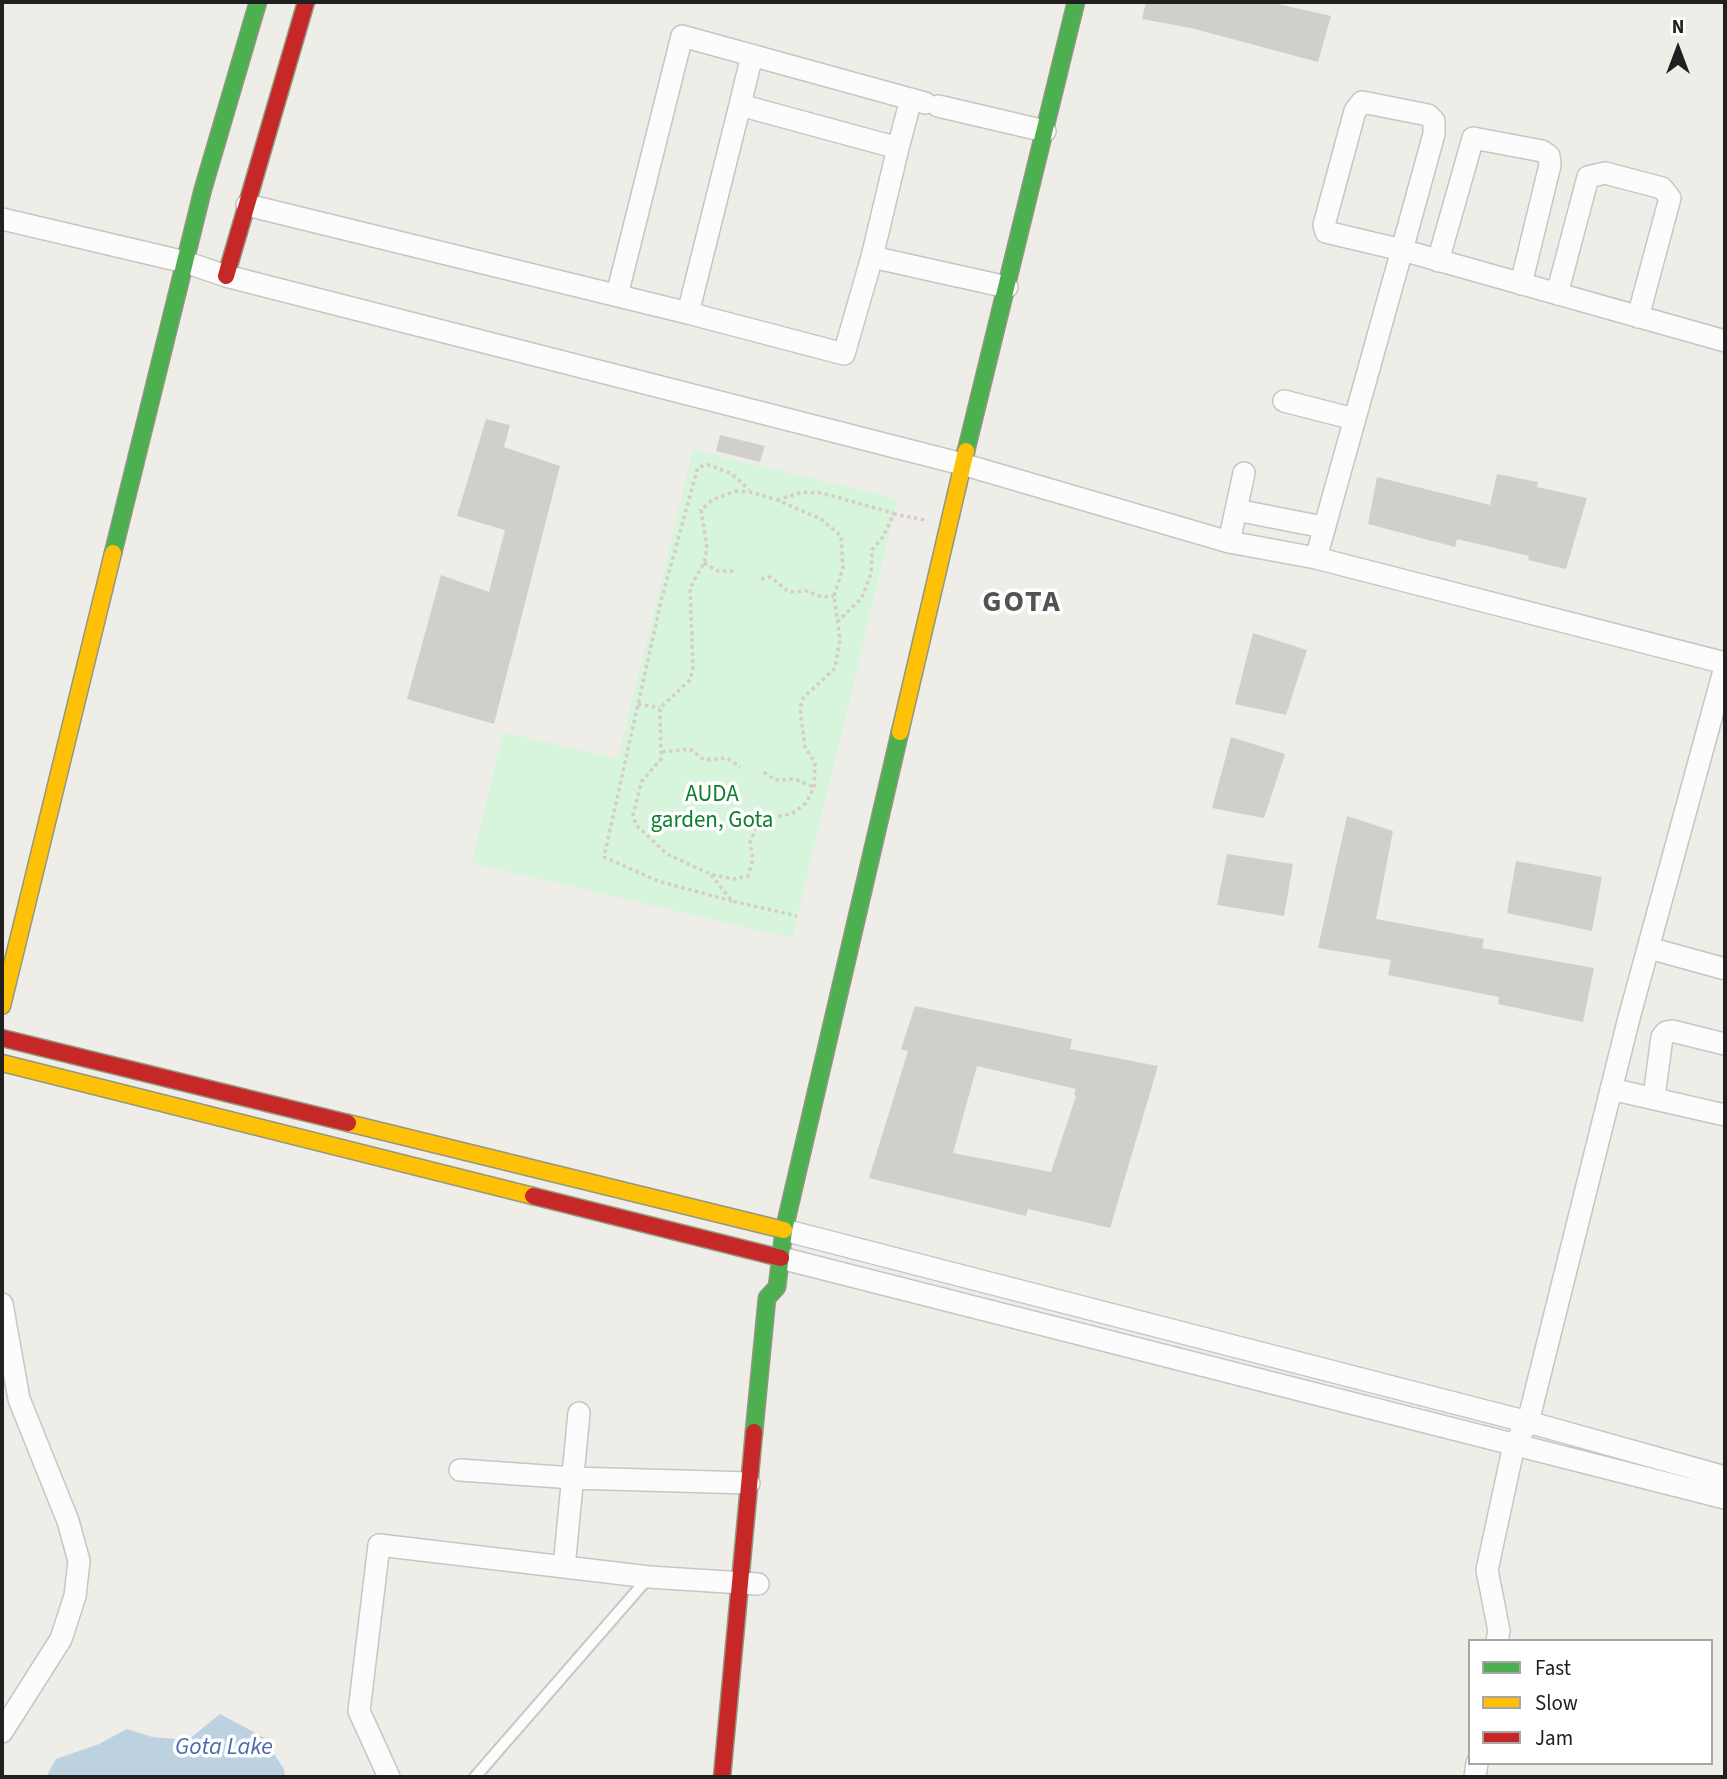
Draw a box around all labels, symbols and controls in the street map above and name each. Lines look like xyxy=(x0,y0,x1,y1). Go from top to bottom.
north arrow xyxy=(1643,14,1713,84)
text: N xyxy=(1672,14,1684,41)
district label: GOTA xyxy=(983,586,1061,622)
park label: AUDA garden, Gota xyxy=(651,782,773,836)
legend xyxy=(1468,1639,1713,1765)
text: Fast xyxy=(1535,1653,1571,1683)
text: Slow xyxy=(1535,1688,1578,1718)
text: Jam xyxy=(1535,1723,1573,1753)
water label: Gota Lake xyxy=(175,1735,273,1763)

